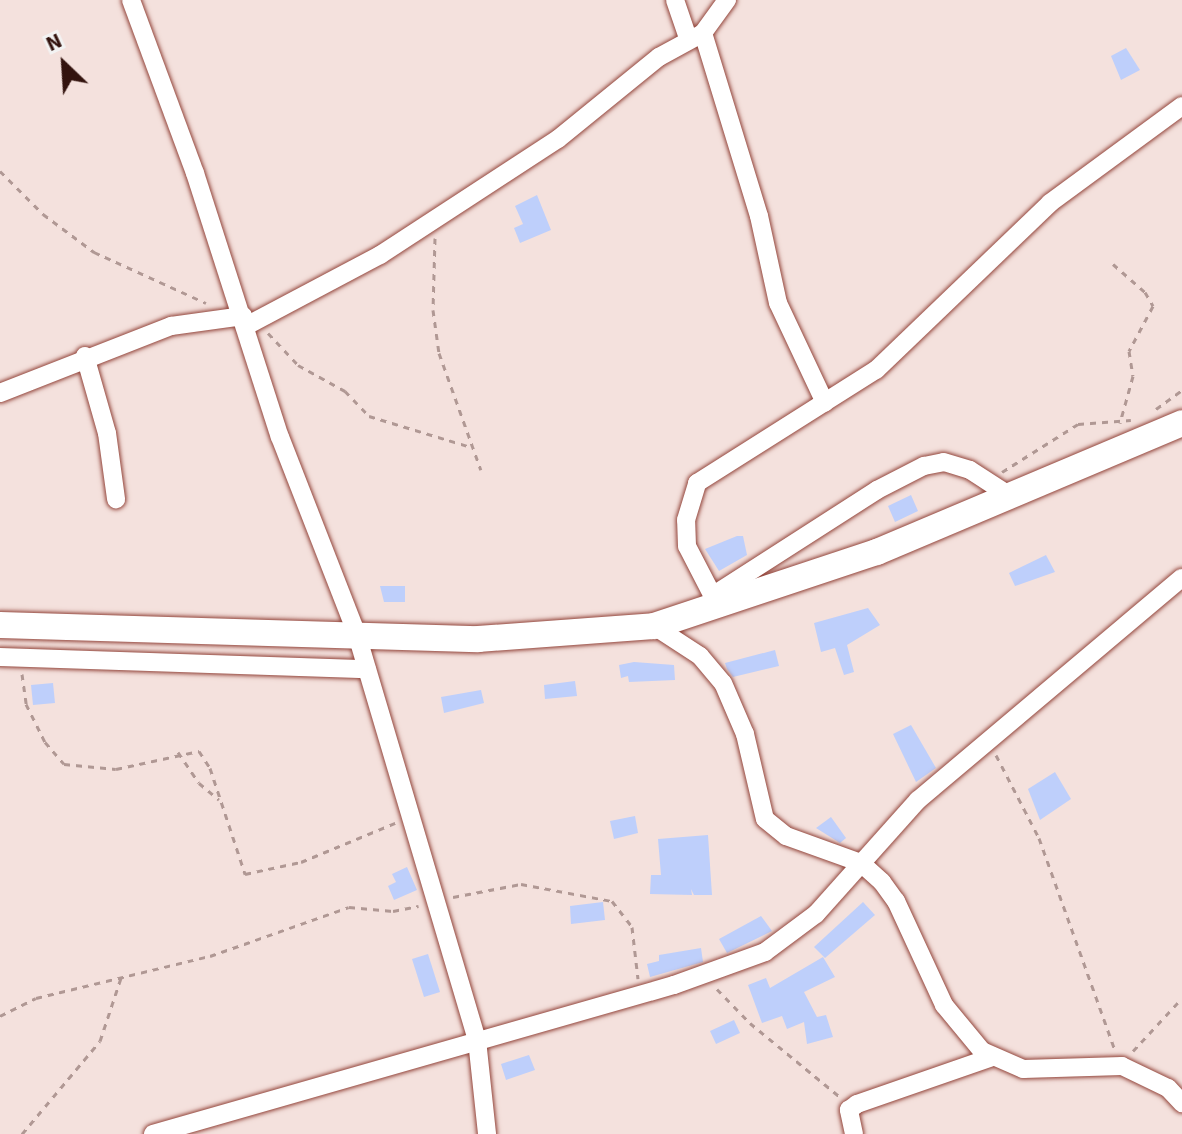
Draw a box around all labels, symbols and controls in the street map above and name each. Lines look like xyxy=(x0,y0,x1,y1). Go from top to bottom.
north arrow xyxy=(24,24,104,104)
text: N xyxy=(40,25,67,60)

